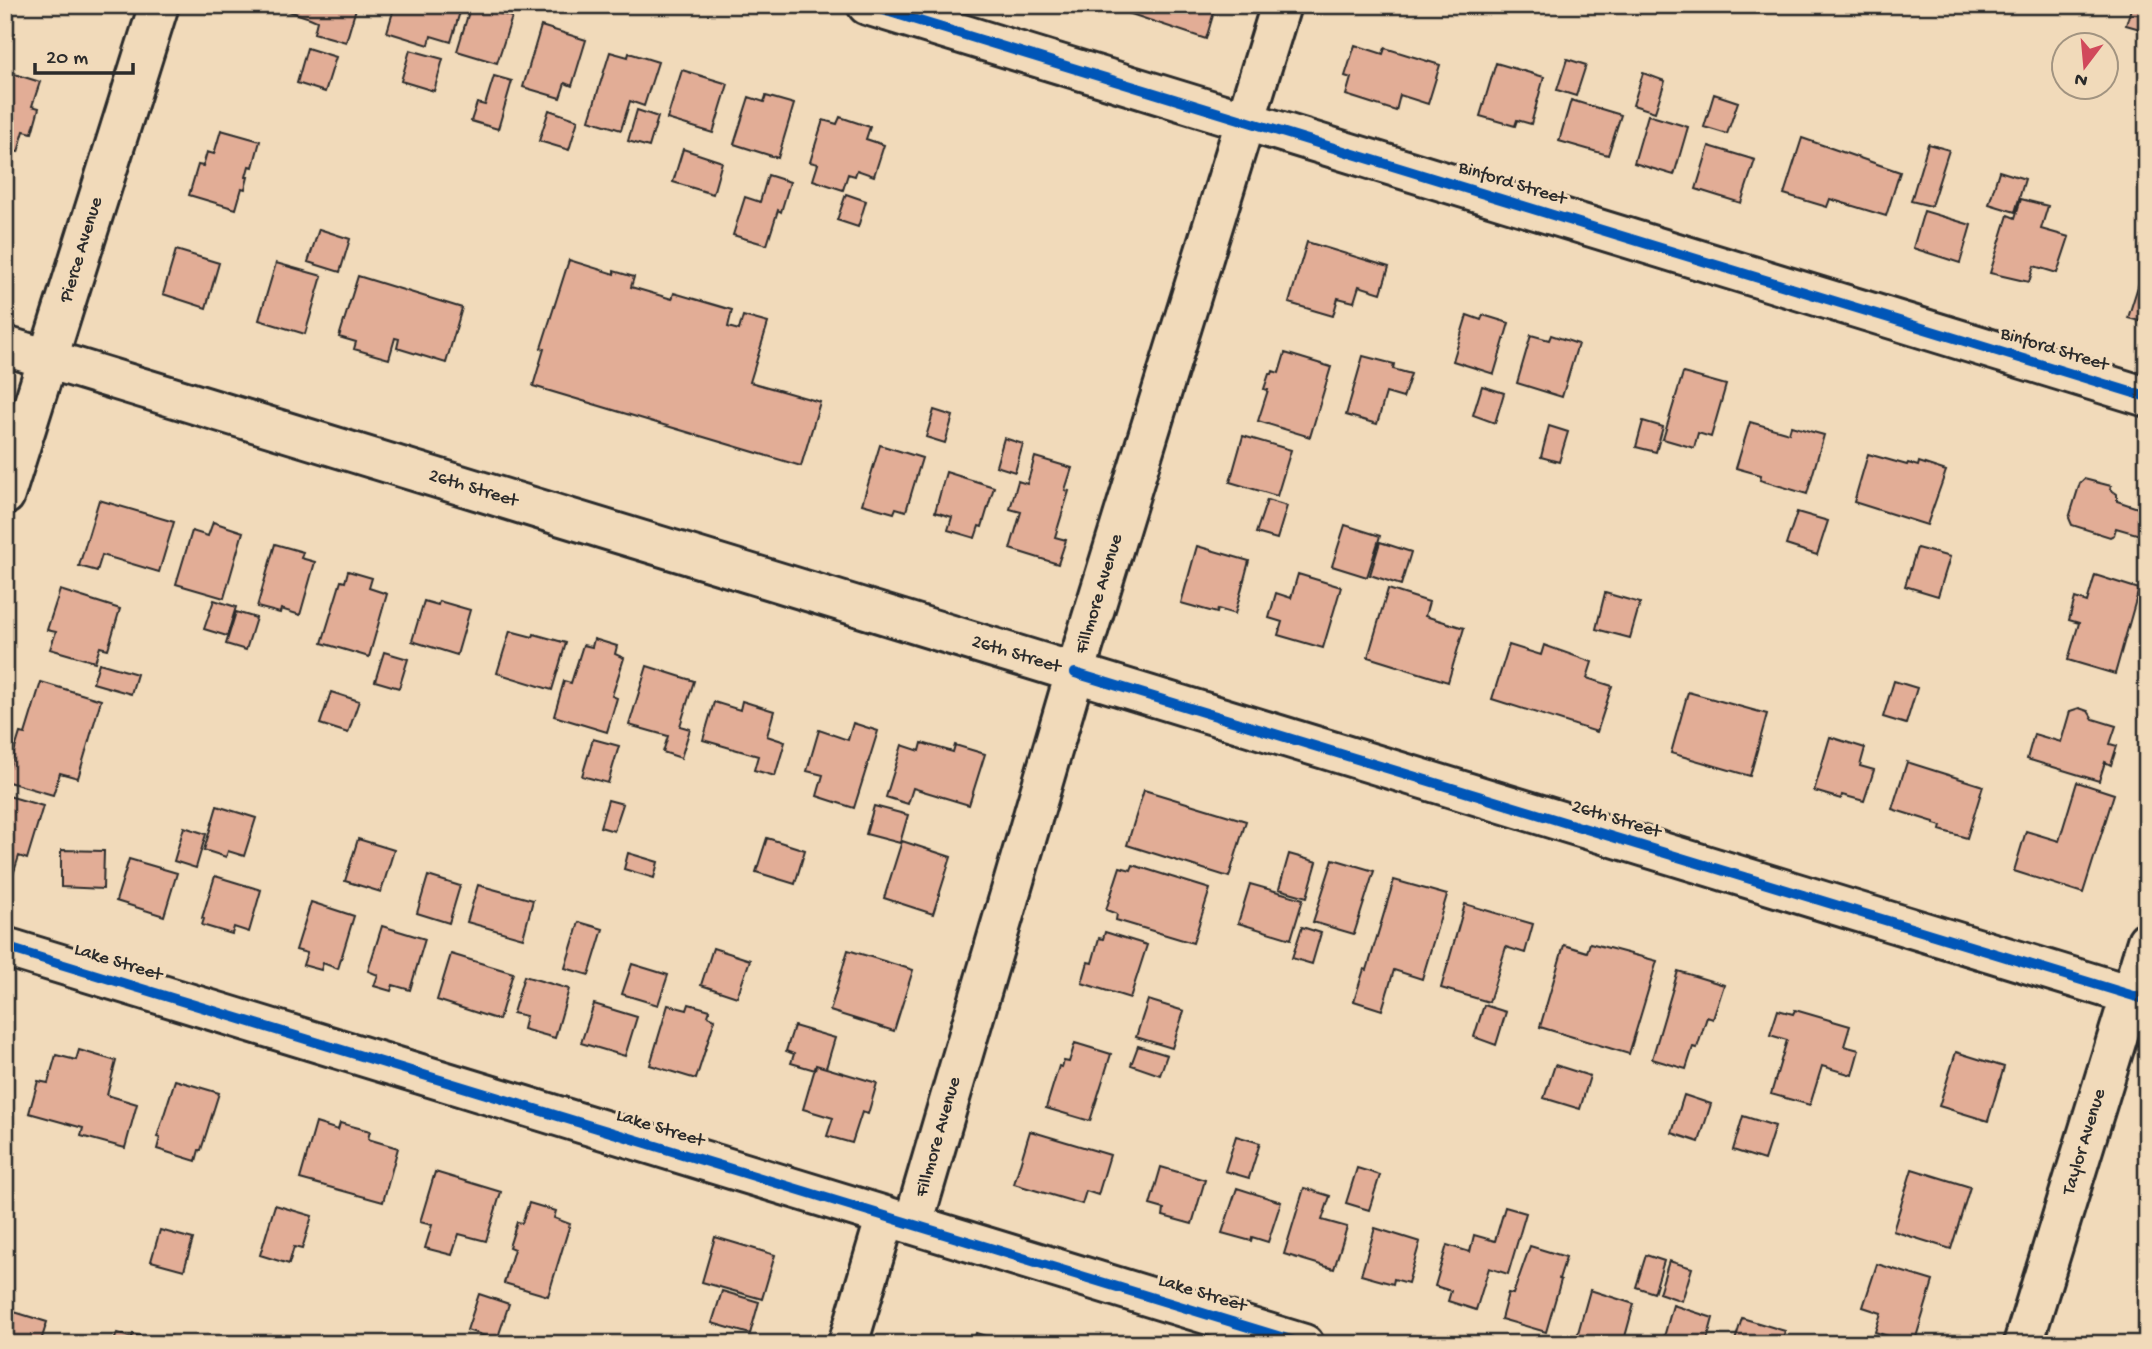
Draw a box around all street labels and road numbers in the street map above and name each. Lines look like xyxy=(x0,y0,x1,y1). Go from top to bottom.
street label: Binford Street xyxy=(1454,156,1571,212)
street label: Pierce Avenue xyxy=(55,194,109,306)
street label: Binford Street xyxy=(1996,322,2113,378)
street label: 26th Street xyxy=(426,465,523,514)
street label: Fillmore Avenue xyxy=(1071,531,1129,657)
street label: 26th Street xyxy=(969,631,1066,680)
street label: 26th Street xyxy=(1569,796,1666,845)
street label: Lake Street xyxy=(71,939,167,988)
street label: Fillmore Avenue xyxy=(911,1074,967,1201)
street label: Taylor Avenue xyxy=(2058,1086,2112,1199)
street label: Lake Street xyxy=(613,1105,709,1154)
street label: Lake Street xyxy=(1155,1270,1251,1319)

